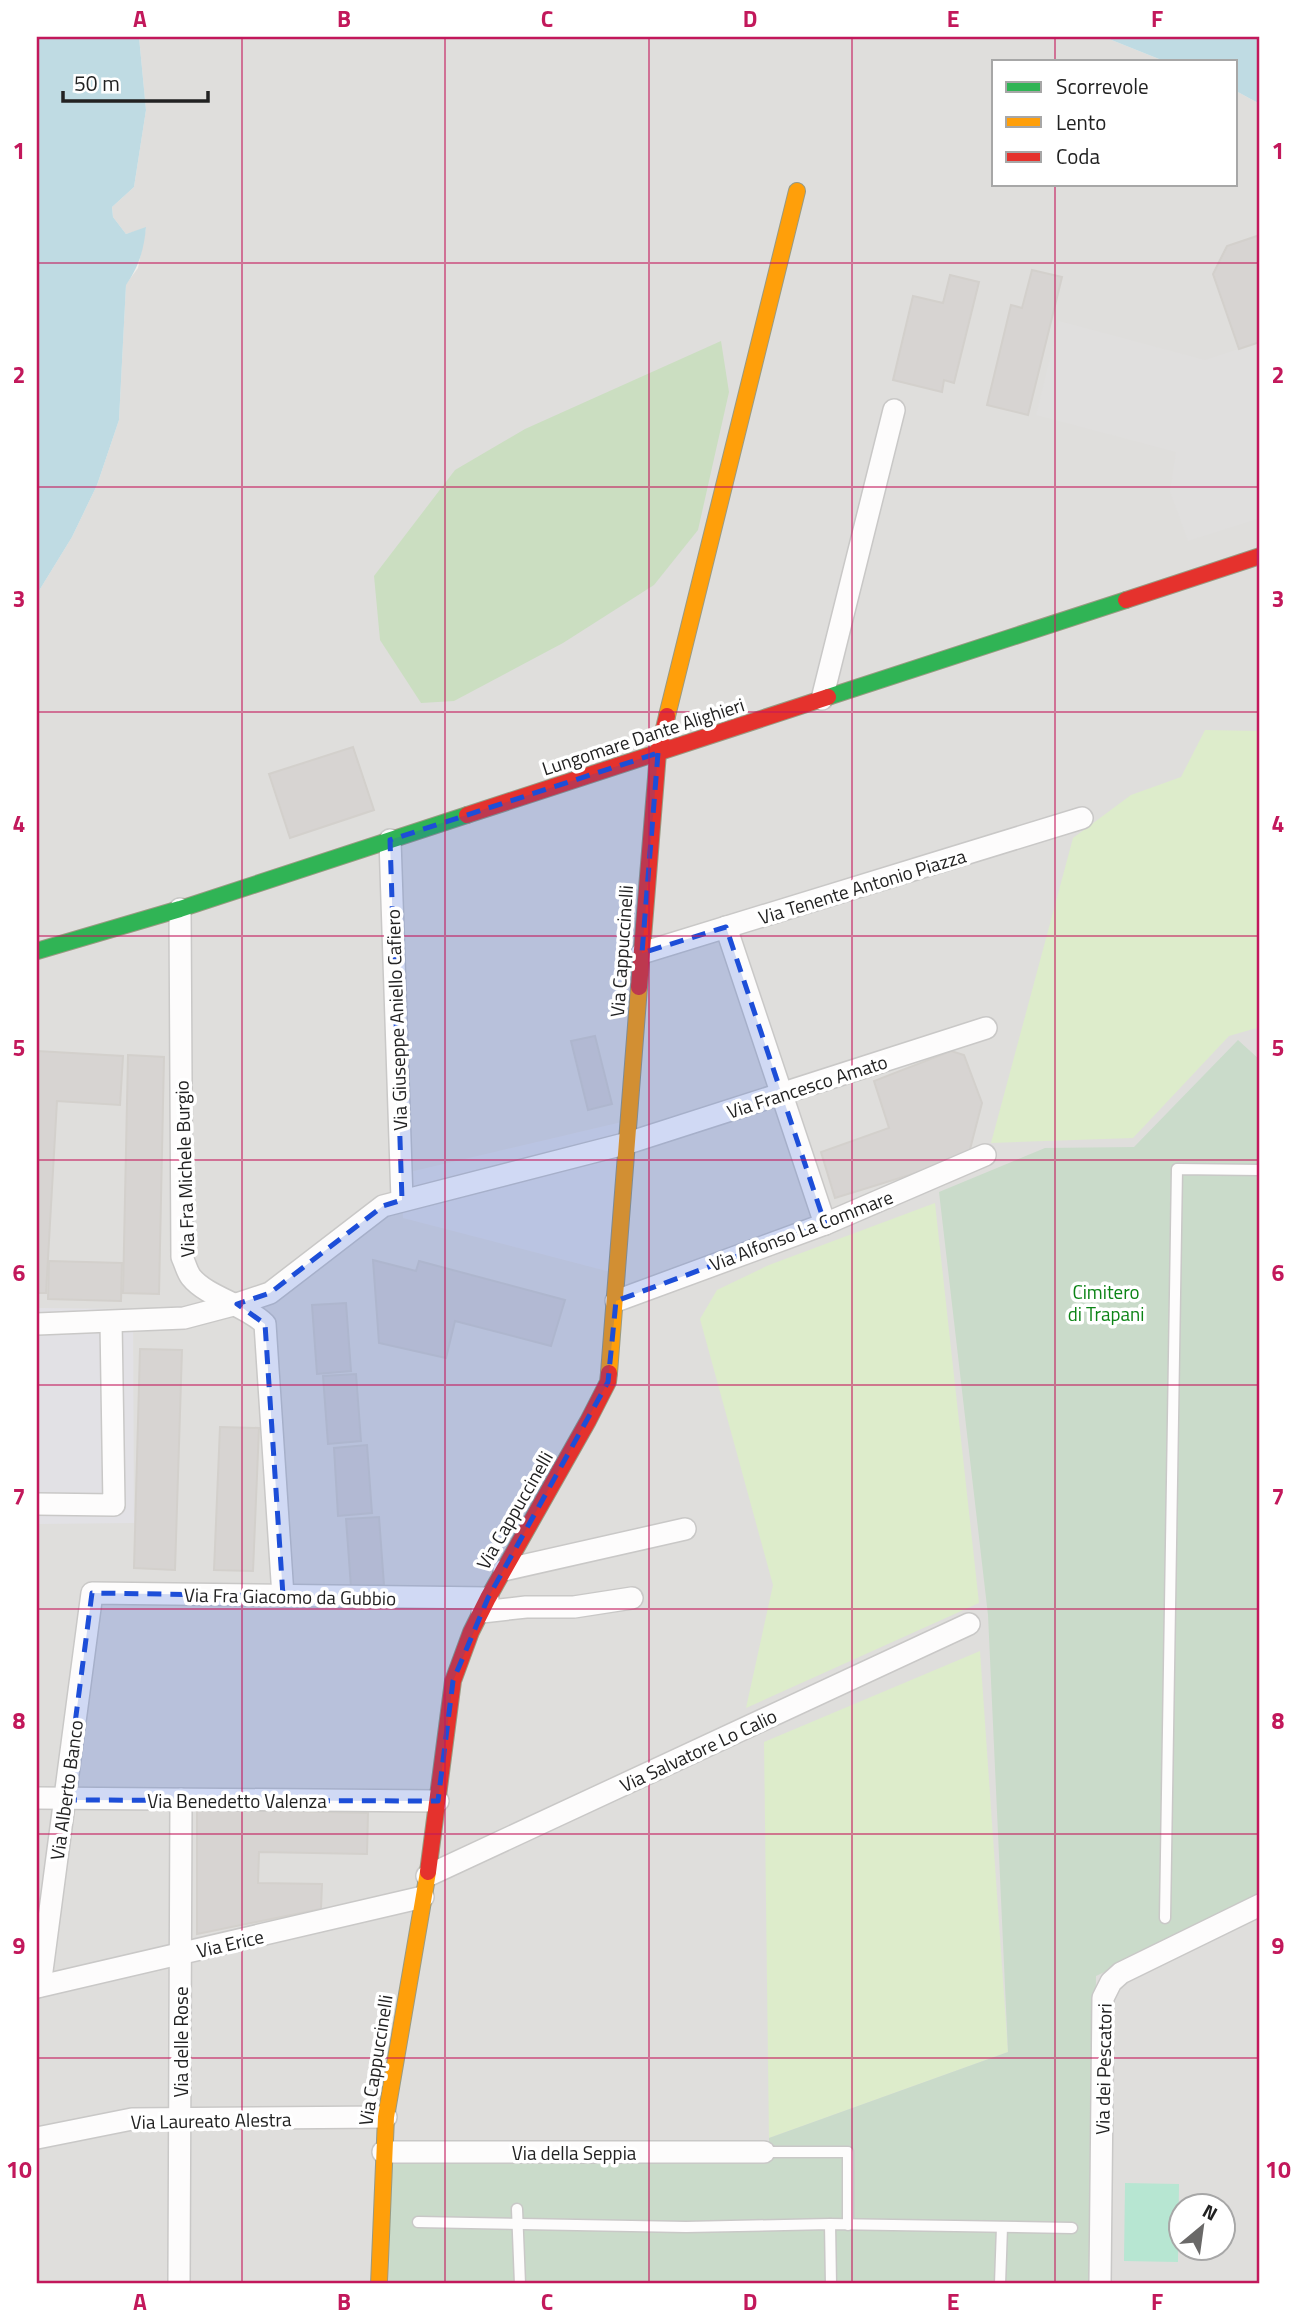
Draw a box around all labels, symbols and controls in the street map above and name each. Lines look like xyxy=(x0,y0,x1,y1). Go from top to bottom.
text: A xyxy=(133,1,147,36)
text: B xyxy=(337,1,351,36)
text: C xyxy=(541,1,553,36)
text: D xyxy=(743,1,757,36)
text: E xyxy=(947,1,959,36)
text: F xyxy=(1151,1,1163,36)
scale bar xyxy=(63,60,208,104)
legend xyxy=(992,60,1238,186)
text: 50 m xyxy=(74,67,120,99)
text: Scorrevole xyxy=(1056,70,1149,102)
text: Lento xyxy=(1056,106,1106,138)
text: 1 xyxy=(13,133,25,168)
text: 1 xyxy=(1272,133,1284,168)
text: Coda xyxy=(1056,140,1100,172)
text: 2 xyxy=(13,357,25,392)
text: 2 xyxy=(1272,357,1284,392)
text: 3 xyxy=(13,581,25,616)
text: 3 xyxy=(1272,581,1284,616)
street label: Lungomare Dante Alighieri xyxy=(538,690,748,782)
text: 4 xyxy=(13,806,25,841)
text: 4 xyxy=(1272,806,1284,841)
street label: Via Tenente Antonio Piazza xyxy=(755,840,970,931)
street label: Via Cappuccinelli xyxy=(602,884,640,1018)
street label: Via Giuseppe Aniello Cafiero xyxy=(378,909,414,1131)
text: 5 xyxy=(13,1030,25,1065)
text: 5 xyxy=(1272,1030,1284,1065)
street label: Via Francesco Amato xyxy=(723,1046,891,1126)
street label: Via Fra Michele Burgio xyxy=(166,1080,202,1258)
street label: Via Alfonso La Commare xyxy=(705,1182,897,1278)
text: 6 xyxy=(13,1255,26,1290)
text: 6 xyxy=(1272,1255,1285,1290)
park label: Cimitero di Trapani xyxy=(1068,1277,1144,1328)
street label: Via Cappuccinelli xyxy=(468,1445,560,1575)
text: 7 xyxy=(13,1479,25,1514)
text: 7 xyxy=(1272,1479,1284,1514)
street label: Via Fra Giacomo da Gubbio xyxy=(184,1580,396,1612)
street label: Via Salvatore Lo Calio xyxy=(615,1701,781,1799)
text: 8 xyxy=(13,1703,26,1738)
text: 8 xyxy=(1272,1703,1285,1738)
street label: Via Alberto Banco xyxy=(42,1718,90,1862)
street label: Via Benedetto Valenza xyxy=(147,1786,327,1815)
street label: Via Erice xyxy=(194,1921,266,1965)
text: 9 xyxy=(13,1928,26,1963)
text: 9 xyxy=(1272,1928,1285,1963)
street label: Via delle Rose xyxy=(166,1986,195,2098)
street label: Via Cappuccinelli xyxy=(350,1992,400,2128)
street label: Via dei Pescatori xyxy=(1087,2003,1119,2135)
street label: Via Laureato Alestra xyxy=(130,2104,292,2136)
street label: Via della Seppia xyxy=(512,2138,637,2167)
text: 10 xyxy=(6,2152,32,2187)
text: 10 xyxy=(1265,2152,1291,2187)
north arrow xyxy=(1168,2192,1238,2262)
text: N xyxy=(1198,2196,1223,2228)
text: A xyxy=(133,2284,147,2319)
text: B xyxy=(337,2284,351,2319)
text: C xyxy=(541,2284,553,2319)
text: D xyxy=(743,2284,757,2319)
text: E xyxy=(947,2284,959,2319)
text: F xyxy=(1151,2284,1163,2319)

